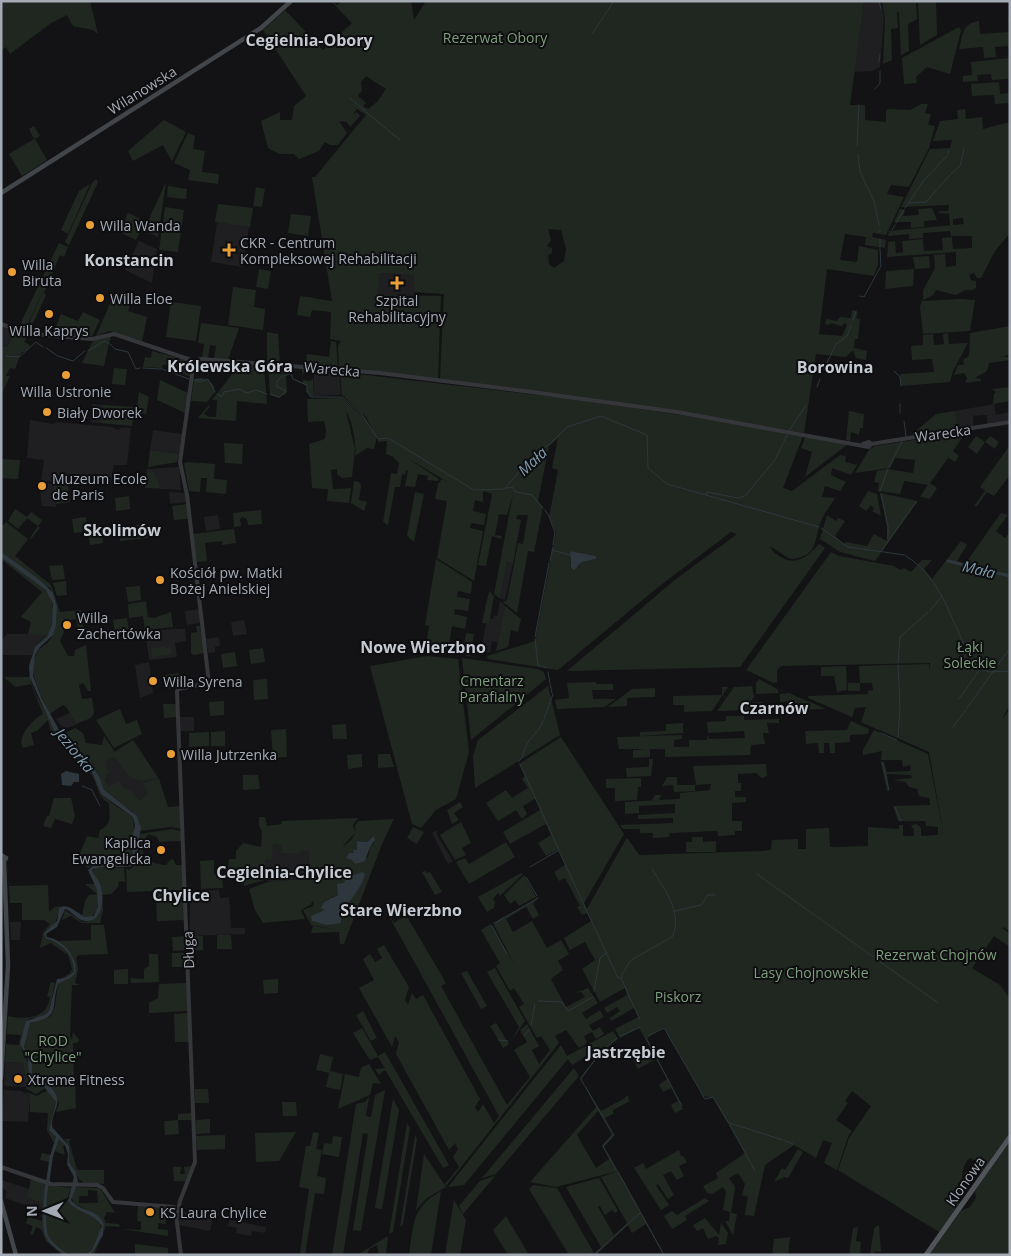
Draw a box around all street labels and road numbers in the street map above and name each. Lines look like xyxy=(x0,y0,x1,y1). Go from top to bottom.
street label: Wilanowska xyxy=(104,61,180,119)
street label: Warecka xyxy=(303,357,361,381)
street label: Warecka xyxy=(914,420,972,446)
street label: Długa xyxy=(178,931,198,969)
street label: Klonowa xyxy=(941,1153,989,1209)

